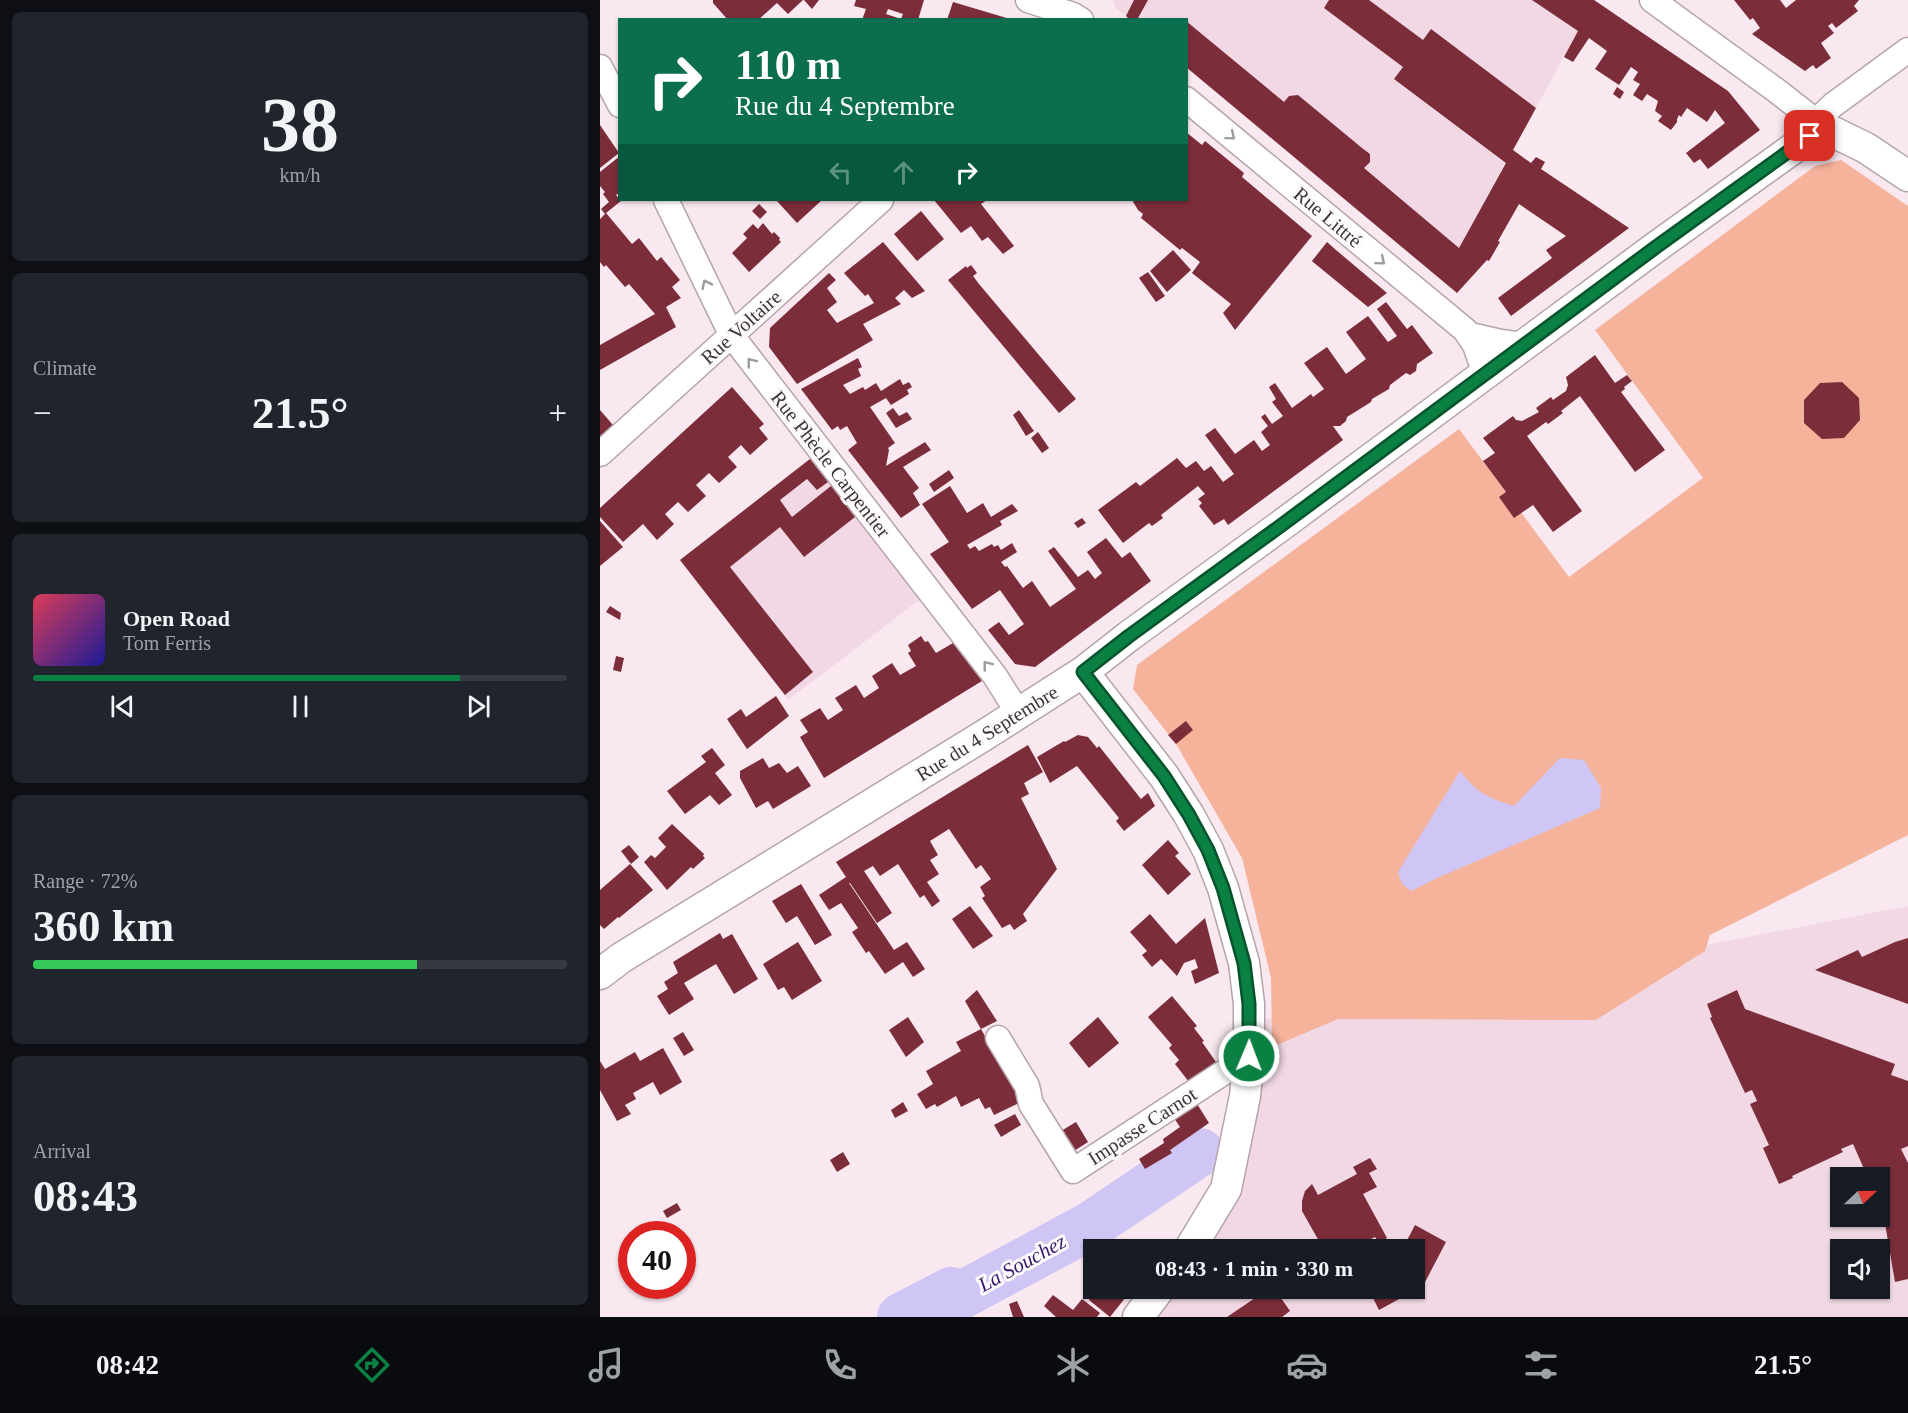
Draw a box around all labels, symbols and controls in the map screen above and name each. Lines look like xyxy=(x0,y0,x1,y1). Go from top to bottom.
icon: right xyxy=(636,42,714,120)
text: 110 m xyxy=(735,42,841,88)
text: 38 xyxy=(261,81,339,168)
text: Rue du 4 Septembre xyxy=(735,91,955,121)
pin xyxy=(1784,110,1835,161)
icon: arrive xyxy=(1793,119,1826,152)
one-way arrow xyxy=(1225,129,1236,140)
icon: left xyxy=(824,156,857,189)
icon: ahead xyxy=(887,156,920,189)
icon: right xyxy=(950,156,983,189)
text: km/h xyxy=(279,164,321,186)
street label: Rue Littré xyxy=(1290,182,1366,252)
one-way arrow xyxy=(1375,253,1386,264)
one-way arrow xyxy=(702,279,714,290)
street label: Rue Voltaire xyxy=(697,285,786,369)
text: Climate xyxy=(33,357,96,379)
one-way arrow xyxy=(748,358,759,369)
street label: Rue Phècle Carpentier xyxy=(766,386,895,543)
text: 21.5° xyxy=(252,388,348,438)
text: − xyxy=(33,395,52,431)
text: + xyxy=(548,395,567,431)
text: Open Road xyxy=(123,606,230,631)
text: Tom Ferris xyxy=(123,632,211,654)
one-way arrow xyxy=(983,661,994,672)
street label: Rue du 4 Septembre xyxy=(912,680,1062,786)
icon: previous xyxy=(106,690,139,723)
icon: pause xyxy=(284,690,317,723)
icon: next xyxy=(462,690,495,723)
text: Range · 72% xyxy=(33,870,137,892)
text: 360 km xyxy=(33,901,174,951)
position arrow xyxy=(1217,1024,1281,1088)
street label: Impasse Carnot xyxy=(1084,1083,1201,1170)
text: Arrival xyxy=(33,1140,91,1162)
north arrow xyxy=(1830,1167,1890,1227)
map controls xyxy=(1830,1167,1890,1299)
text: 08:43 xyxy=(33,1171,138,1221)
speed limit sign: 40 xyxy=(618,1221,696,1299)
water label: La Souchez xyxy=(973,1229,1070,1297)
button: sound xyxy=(1830,1239,1890,1299)
text: 08:43 · 1 min · 330 m xyxy=(1155,1256,1353,1281)
icon: directions xyxy=(351,1344,393,1386)
icon: music xyxy=(585,1344,627,1386)
icon: phone xyxy=(819,1344,861,1386)
icon: climate xyxy=(1052,1344,1094,1386)
icon: car xyxy=(1286,1344,1328,1386)
icon: filters xyxy=(1520,1344,1562,1386)
text: 08:42 xyxy=(96,1350,159,1380)
text: 21.5° xyxy=(1754,1350,1812,1380)

